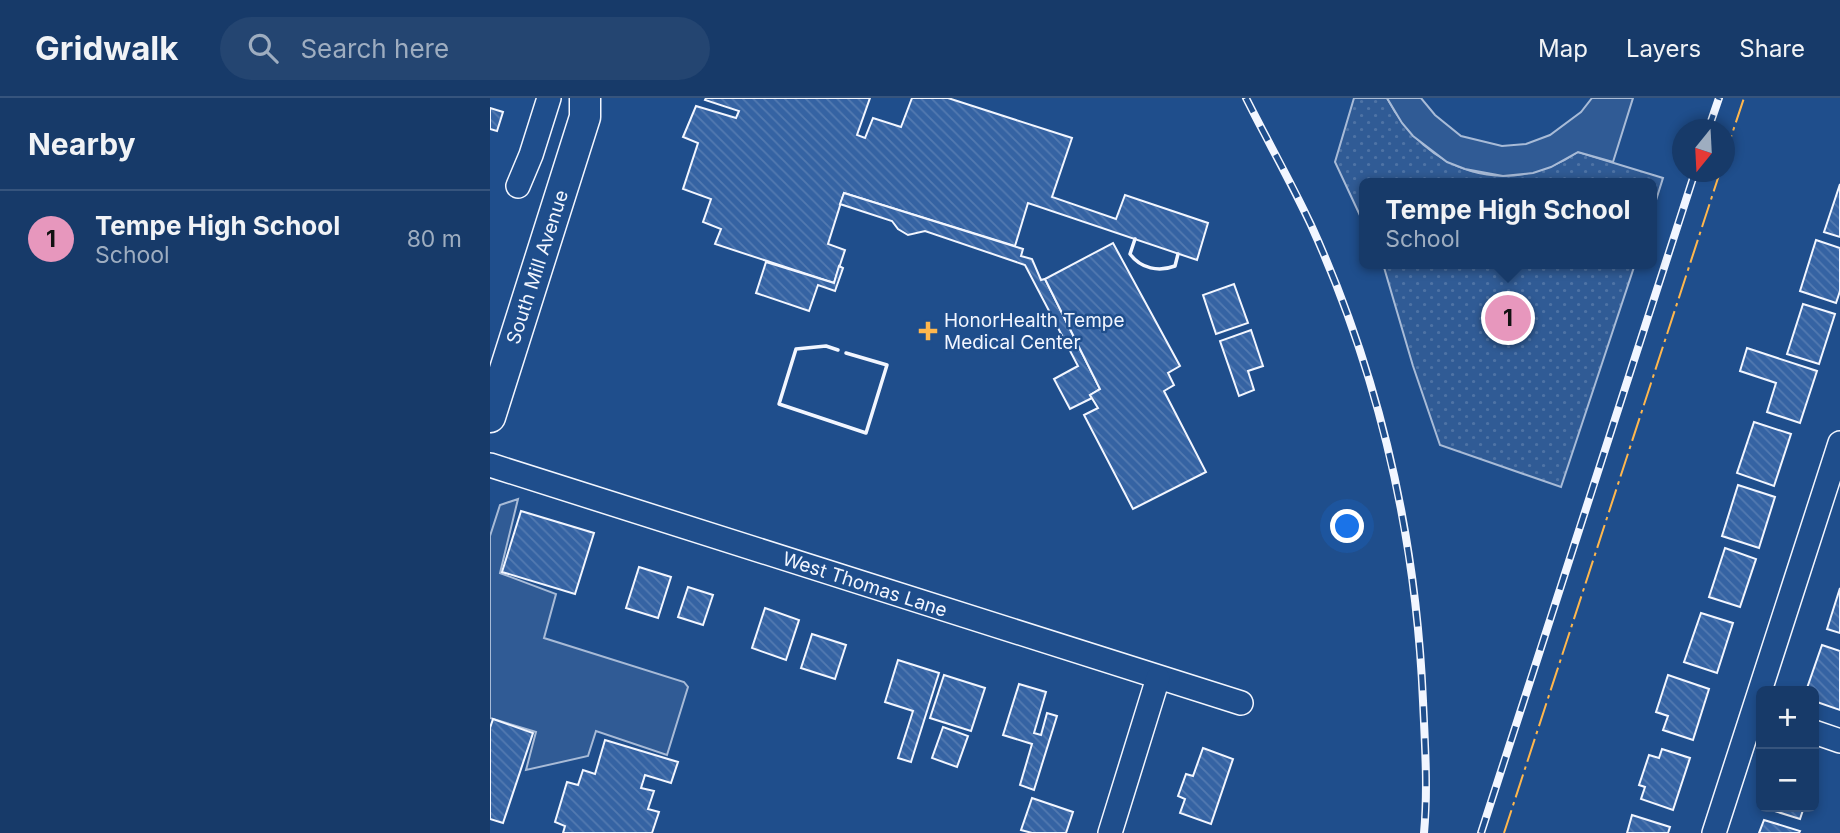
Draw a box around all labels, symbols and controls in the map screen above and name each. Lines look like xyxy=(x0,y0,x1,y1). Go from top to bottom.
search box xyxy=(220,17,710,80)
text: Gridwalk xyxy=(35,28,178,68)
icon: search xyxy=(244,29,282,67)
text: Search here xyxy=(300,33,449,64)
text: Map xyxy=(1538,34,1588,63)
text: Layers xyxy=(1626,34,1701,63)
text: Share xyxy=(1739,34,1805,63)
north arrow xyxy=(1672,119,1735,182)
text: Nearby xyxy=(28,126,136,162)
popup xyxy=(1359,178,1657,269)
street label: South Mill Avenue xyxy=(502,187,573,347)
text: Tempe High School xyxy=(1385,194,1631,225)
text: Tempe High School xyxy=(95,210,340,241)
text: 1 xyxy=(46,225,56,253)
text: 80 m xyxy=(407,225,462,253)
text: School xyxy=(1385,225,1460,253)
text: School xyxy=(95,241,170,269)
pin: 1 xyxy=(1485,292,1531,344)
place label: HonorHealth Tempe Medical Center xyxy=(944,309,1125,354)
marker: HonorHealth Tempe Medical Center xyxy=(918,321,938,341)
your location xyxy=(1330,509,1364,543)
street label: West Thomas Lane xyxy=(780,547,950,622)
map controls xyxy=(1756,686,1819,812)
button: + xyxy=(1756,686,1819,749)
button: − xyxy=(1756,749,1819,812)

